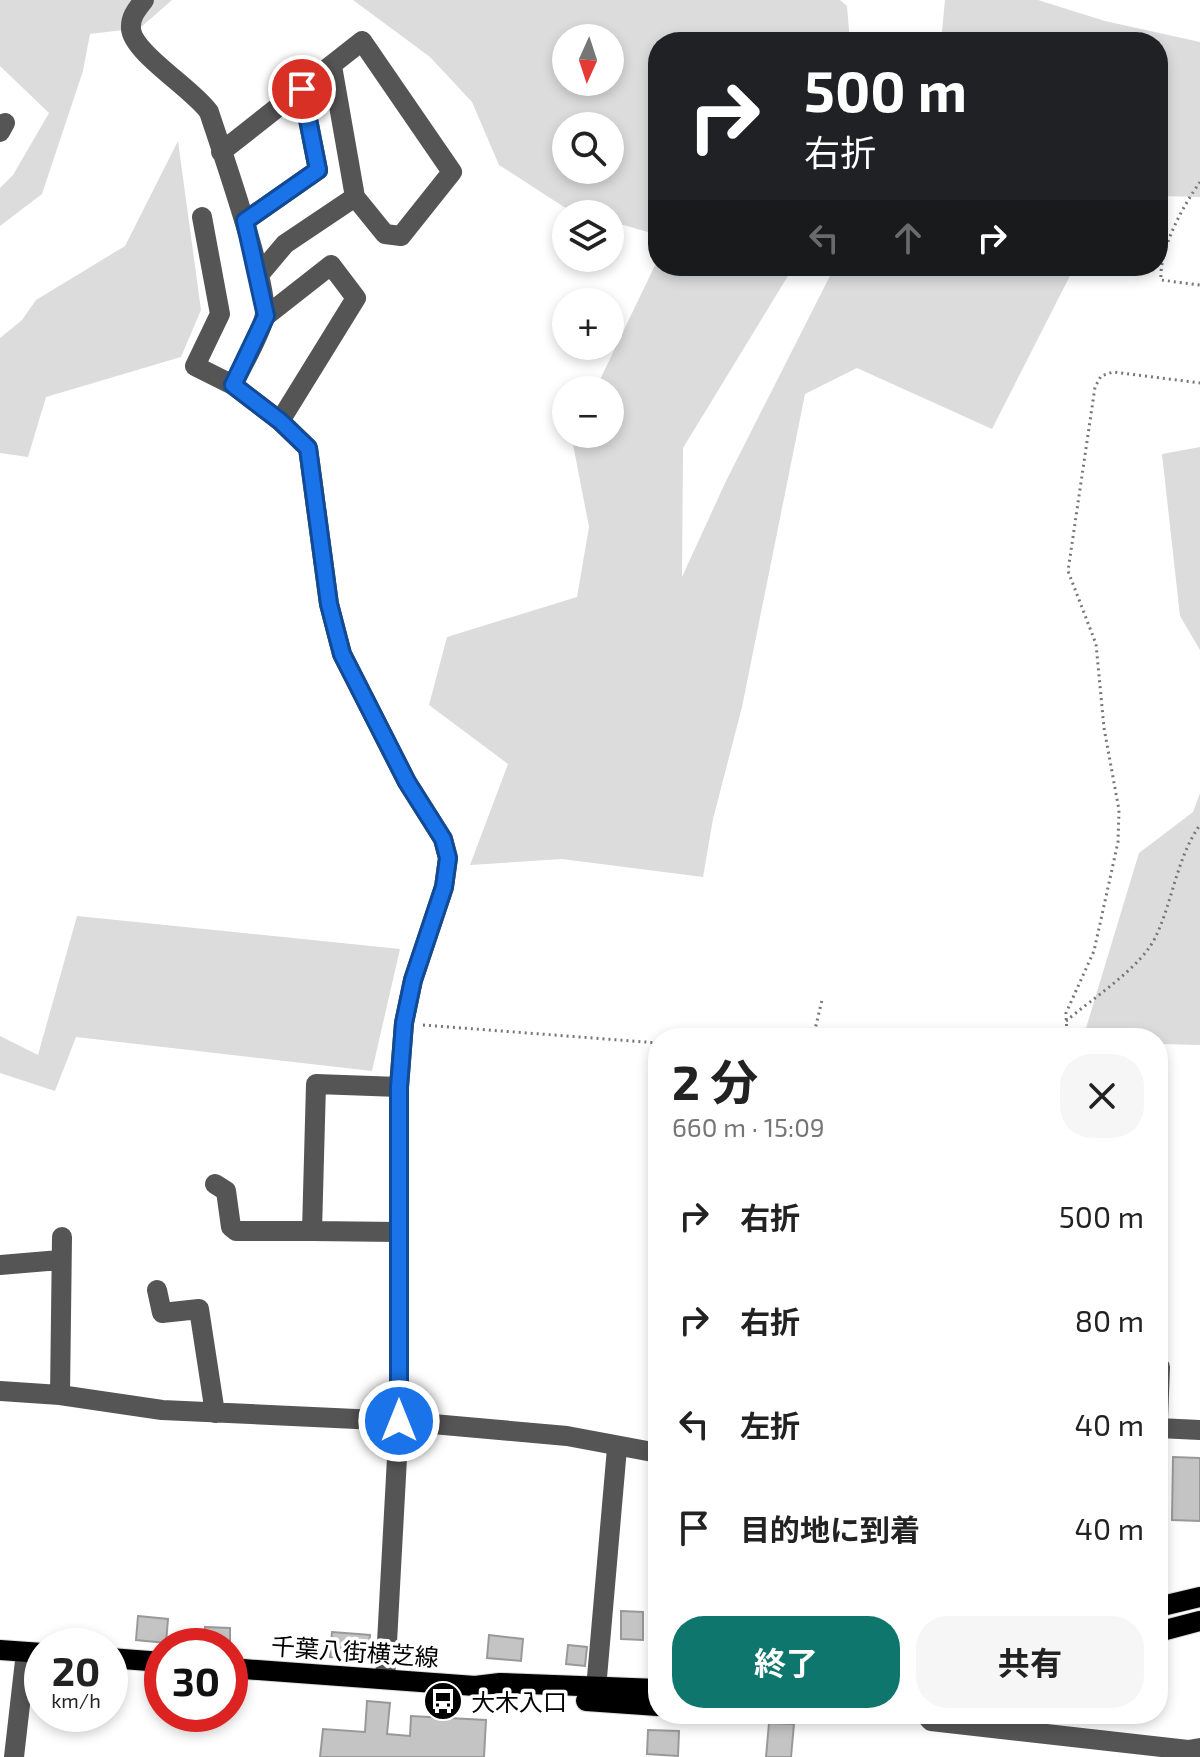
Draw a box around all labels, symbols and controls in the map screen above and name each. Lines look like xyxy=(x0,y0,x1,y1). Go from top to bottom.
north arrow xyxy=(552,24,624,96)
map controls xyxy=(552,24,624,448)
pin xyxy=(268,55,336,123)
text: 500 m xyxy=(804,56,967,123)
icon: right xyxy=(672,64,776,168)
icon: arrive xyxy=(280,67,324,111)
button: search xyxy=(552,112,624,184)
text: 右折 xyxy=(804,130,876,173)
button: layers xyxy=(552,200,624,272)
icon: left xyxy=(802,216,846,260)
icon: ahead xyxy=(886,216,930,260)
icon: right xyxy=(970,216,1014,260)
button: + xyxy=(552,288,624,360)
button: − xyxy=(552,376,624,448)
text: 2 分 xyxy=(672,1052,758,1110)
button: close xyxy=(1060,1054,1144,1138)
text: 660 m · 15:09 xyxy=(672,1111,825,1142)
icon: right xyxy=(672,1194,716,1238)
text: 500 m xyxy=(1059,1198,1144,1234)
text: 右折 xyxy=(740,1199,800,1235)
icon: right xyxy=(672,1298,716,1342)
text: 80 m xyxy=(1075,1302,1144,1338)
text: 右折 xyxy=(740,1303,800,1339)
position arrow xyxy=(357,1379,441,1463)
icon: left xyxy=(672,1402,716,1446)
text: 40 m xyxy=(1074,1406,1144,1442)
text: 左折 xyxy=(740,1407,800,1443)
icon: arrive xyxy=(672,1506,716,1550)
text: 40 m xyxy=(1074,1510,1144,1546)
text: 目的地に到着 xyxy=(740,1511,920,1547)
button: 終了 xyxy=(672,1616,900,1708)
button: 共有 xyxy=(916,1616,1144,1708)
speed limit sign: 30 xyxy=(144,1628,248,1732)
street label: 千葉八街横芝線 xyxy=(270,1631,440,1671)
text: 20 xyxy=(52,1646,100,1694)
bus stop icon: 大木入口 xyxy=(422,1680,464,1722)
place label: 大木入口 xyxy=(471,1687,567,1716)
text: km/h xyxy=(51,1688,101,1712)

